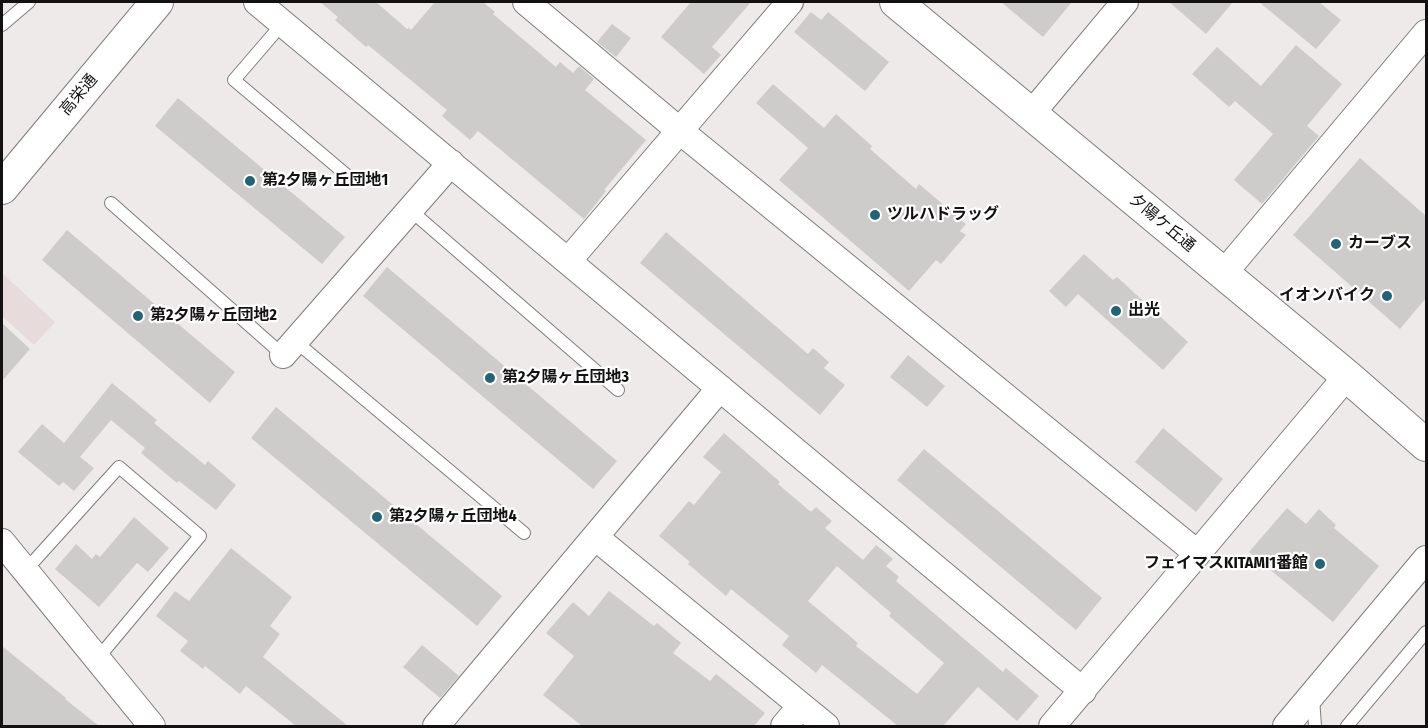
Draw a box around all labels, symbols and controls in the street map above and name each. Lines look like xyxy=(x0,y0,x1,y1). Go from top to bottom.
street label: 高栄通 xyxy=(56,70,102,120)
place label: 第2夕陽ヶ丘団地1 xyxy=(262,171,388,191)
marker: 第2夕陽ヶ丘団地1 xyxy=(243,174,257,188)
street label: 夕陽ケ丘通 xyxy=(1125,190,1199,256)
place label: ツルハドラッグ xyxy=(887,205,999,225)
marker: ツルハドラッグ xyxy=(868,208,882,222)
place label: カーブス xyxy=(1348,234,1412,254)
marker: カーブス xyxy=(1329,237,1343,251)
place label: イオンバイク xyxy=(1279,286,1375,306)
marker: イオンバイク xyxy=(1380,289,1394,303)
place label: 出光 xyxy=(1128,301,1160,321)
marker: 出光 xyxy=(1109,304,1123,318)
place label: 第2夕陽ヶ丘団地2 xyxy=(150,306,277,326)
marker: 第2夕陽ヶ丘団地2 xyxy=(131,309,145,323)
place label: 第2夕陽ヶ丘団地3 xyxy=(502,368,629,388)
marker: 第2夕陽ヶ丘団地3 xyxy=(483,371,497,385)
place label: 第2夕陽ヶ丘団地4 xyxy=(389,507,517,527)
marker: 第2夕陽ヶ丘団地4 xyxy=(370,510,384,524)
place label: フェイマスKITAMI1番館 xyxy=(1144,554,1308,574)
marker: フェイマスKITAMI1番館 xyxy=(1313,557,1327,571)

